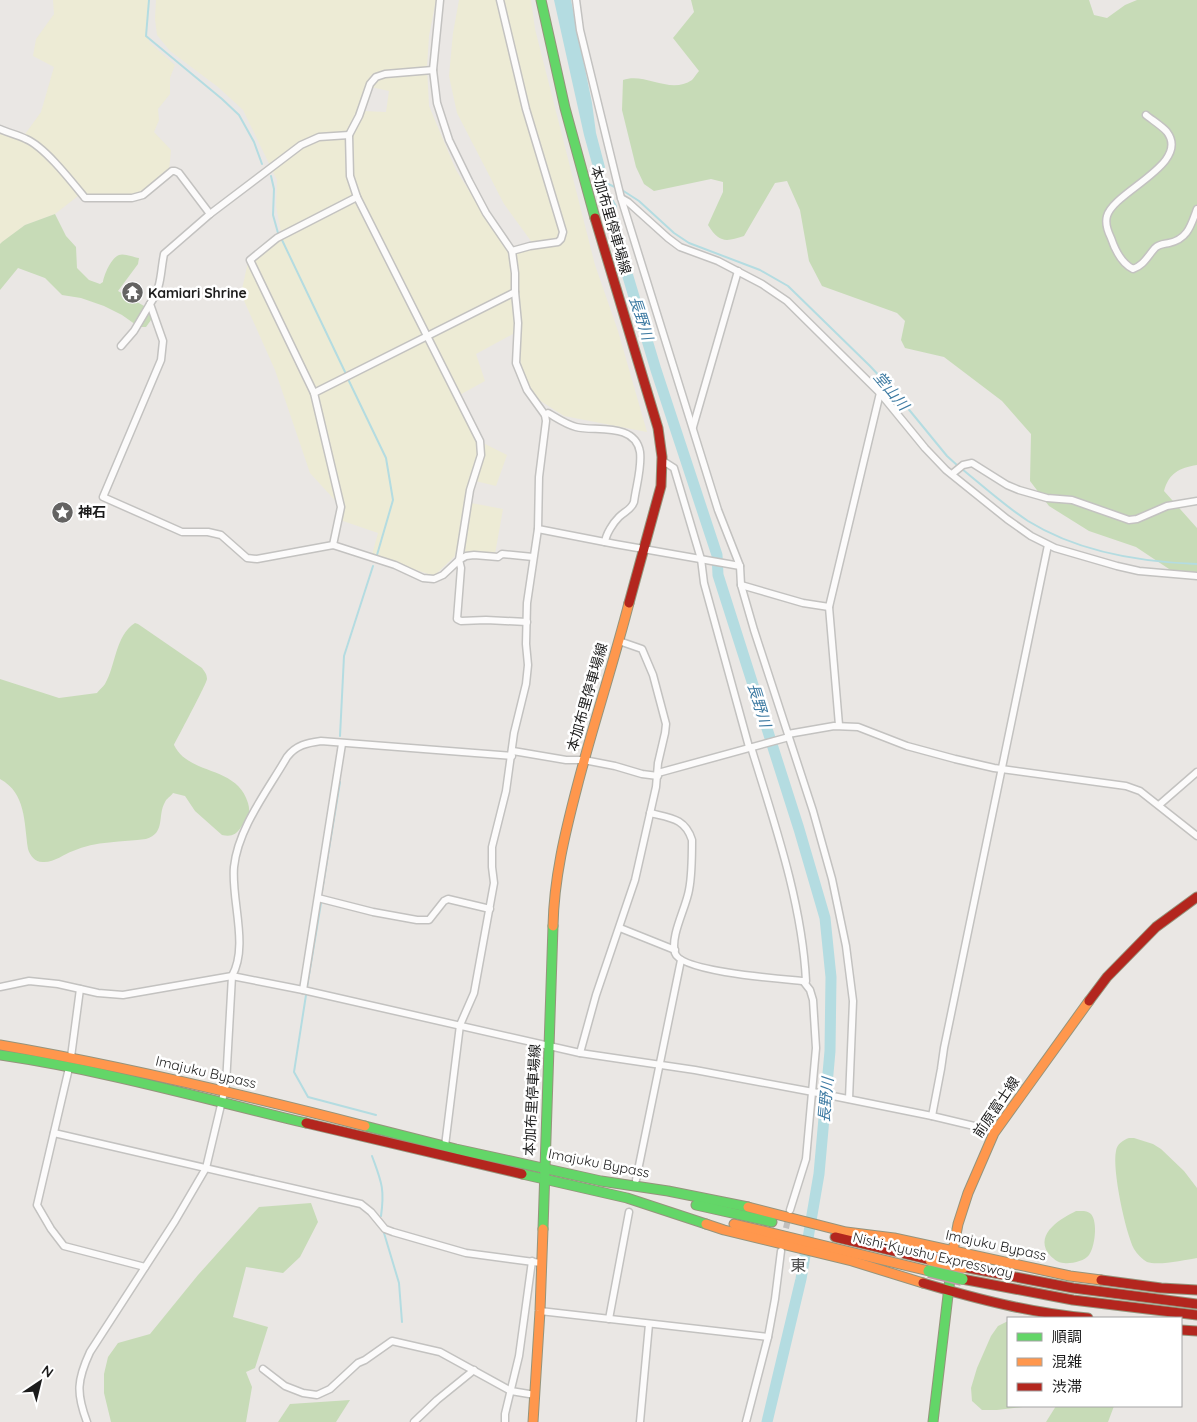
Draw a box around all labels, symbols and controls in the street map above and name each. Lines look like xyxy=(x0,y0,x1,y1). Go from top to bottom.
street label: 本加布里停車場線 xyxy=(587,164,635,276)
temple icon: Kamiari Shrine xyxy=(120,281,144,305)
place label: Kamiari Shrine xyxy=(148,284,247,302)
water label: 長野川 xyxy=(625,294,658,344)
water label: 堂山川 xyxy=(870,367,914,416)
place icon: 神石 xyxy=(50,500,74,524)
place label: 神石 xyxy=(78,503,106,521)
street label: 本加布里停車場線 xyxy=(563,641,611,753)
water label: 長野川 xyxy=(744,681,776,731)
street label: 本加布里停車場線 xyxy=(520,1044,544,1156)
street label: Imajuku Bypass xyxy=(154,1052,258,1092)
street label: 前原富士線 xyxy=(969,1073,1023,1141)
water label: 長野川 xyxy=(814,1075,837,1123)
street label: Imajuku Bypass xyxy=(547,1144,651,1182)
street label: Imajuku Bypass xyxy=(944,1226,1048,1264)
street label: Nishi-Kyushu Expressway xyxy=(851,1228,1015,1282)
district label: 東 xyxy=(790,1255,806,1275)
legend xyxy=(1007,1317,1182,1407)
text: 順調 xyxy=(1052,1327,1082,1346)
text: 混雑 xyxy=(1052,1352,1082,1371)
north arrow xyxy=(15,1357,65,1407)
text: N xyxy=(38,1361,57,1382)
text: 渋滞 xyxy=(1052,1377,1082,1396)

